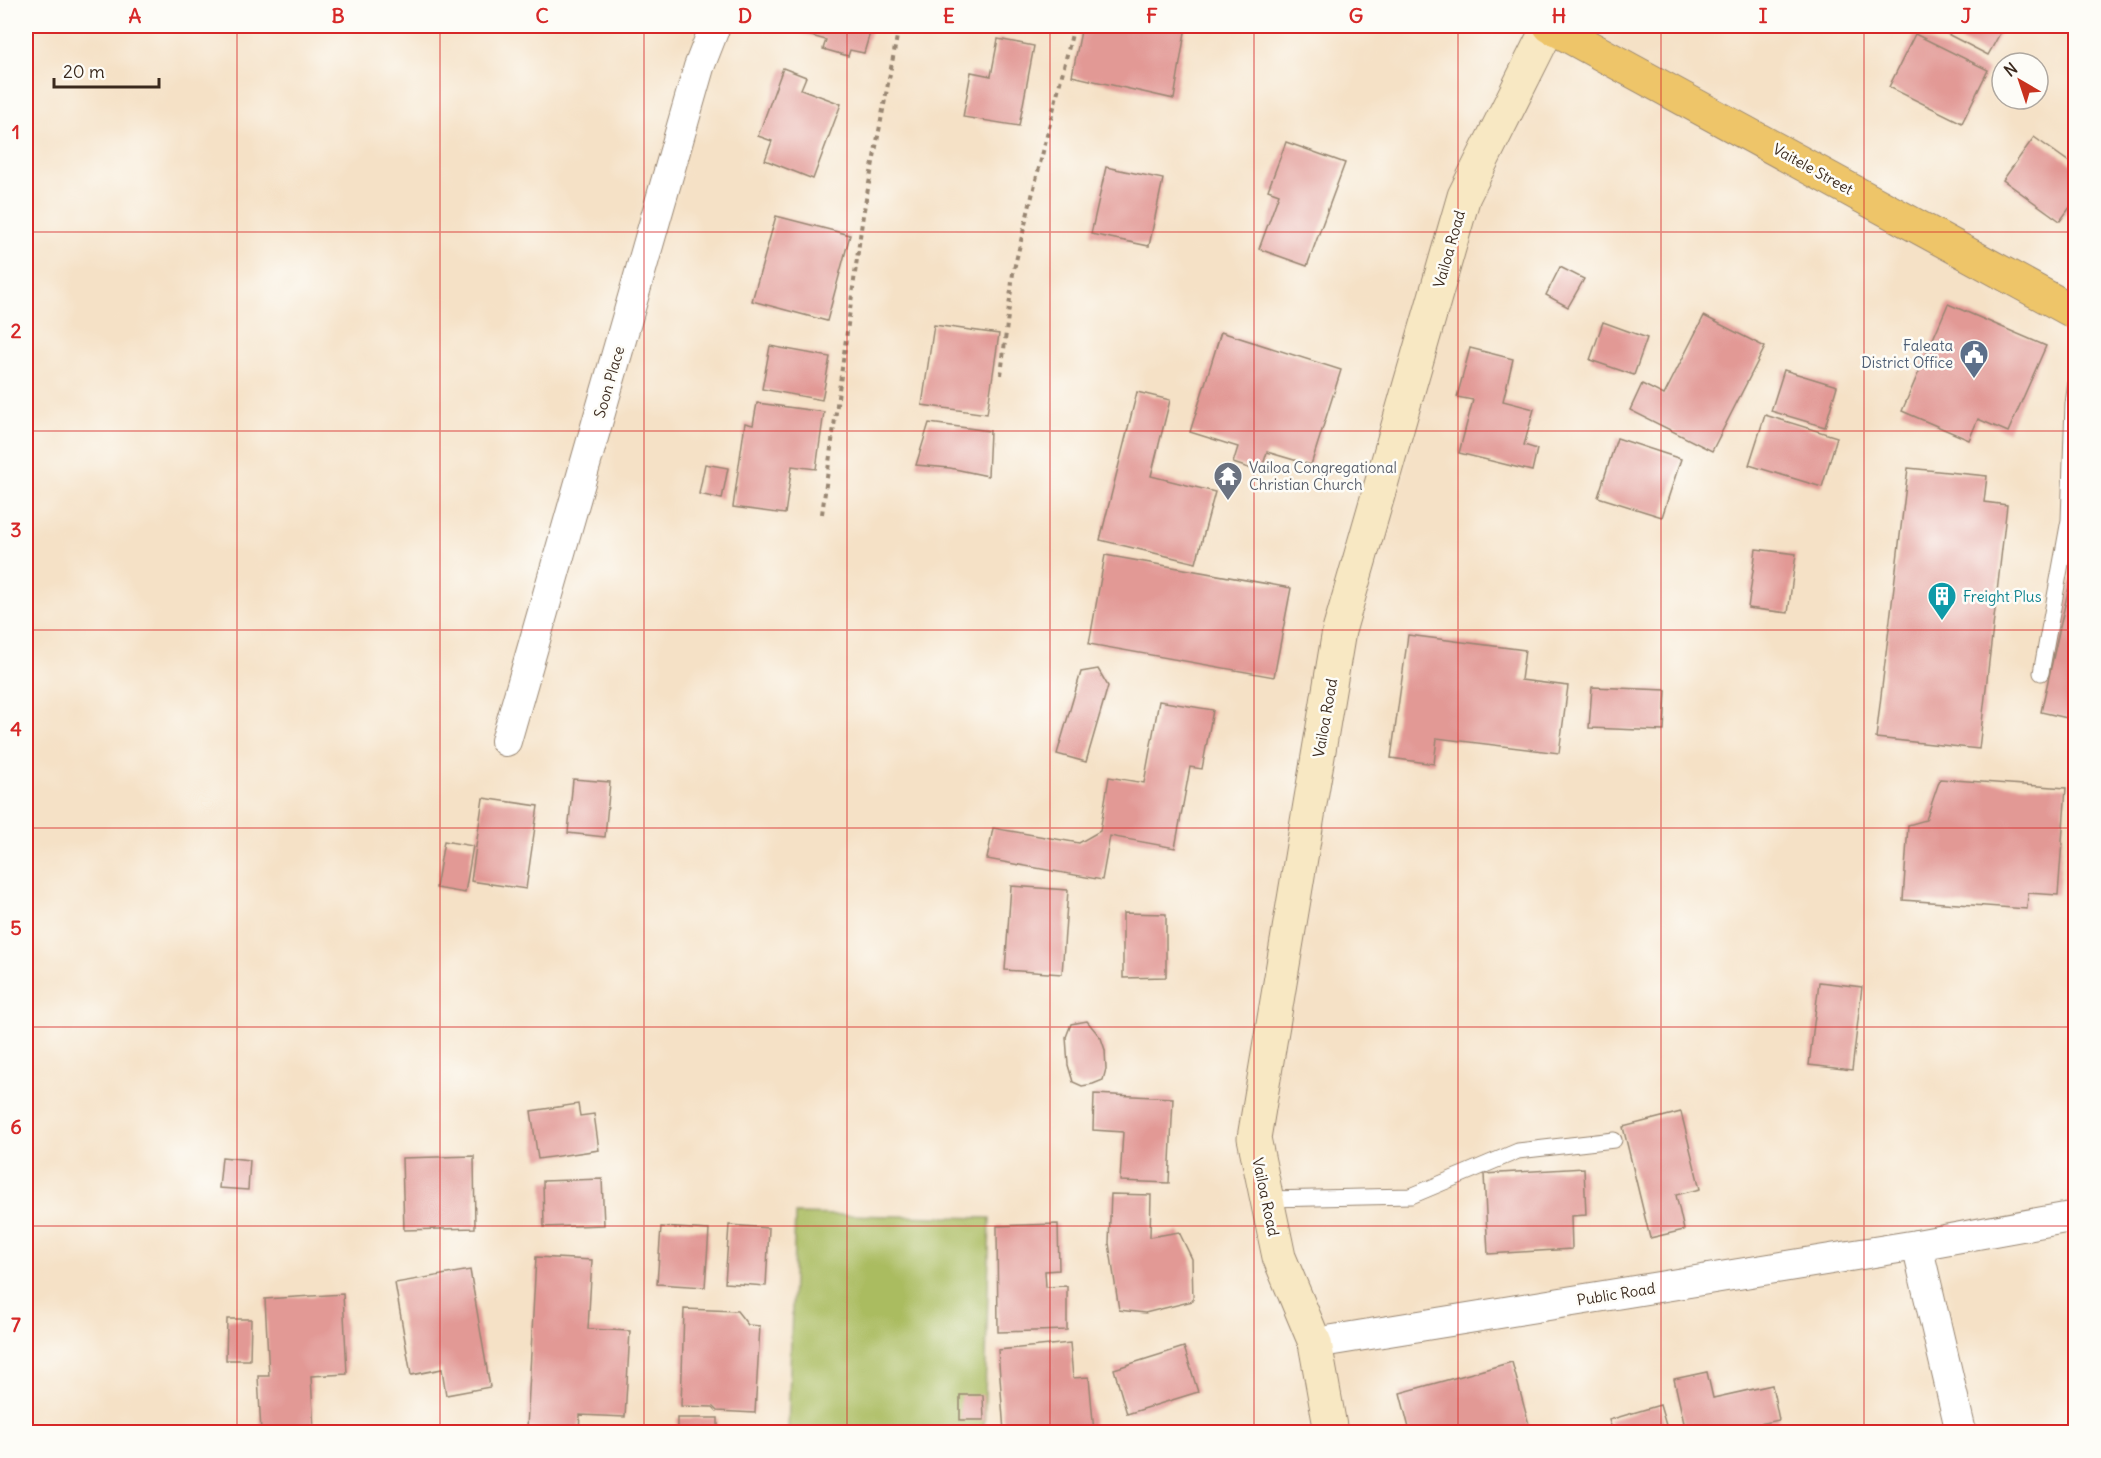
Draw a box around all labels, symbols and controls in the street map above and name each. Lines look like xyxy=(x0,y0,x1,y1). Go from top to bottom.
text: A xyxy=(129,3,142,28)
text: B xyxy=(331,3,345,28)
text: C xyxy=(535,3,549,28)
text: D xyxy=(738,3,752,28)
text: E xyxy=(943,3,955,28)
text: F xyxy=(1146,3,1158,28)
text: G xyxy=(1349,3,1363,28)
text: H xyxy=(1552,3,1566,28)
text: I xyxy=(1759,3,1768,28)
text: J xyxy=(1961,3,1972,28)
scale bar xyxy=(54,51,159,89)
north arrow xyxy=(1990,51,2050,111)
text: N xyxy=(2000,58,2021,81)
text: 20 m xyxy=(63,60,105,83)
text: 1 xyxy=(12,119,20,144)
street label: Vaitele Street xyxy=(1770,139,1856,199)
street label: Vailoa Road xyxy=(1429,208,1469,290)
text: 2 xyxy=(11,318,22,343)
place label: Faleata District Office xyxy=(1861,336,1953,372)
public building icon: Faleata District Office xyxy=(1958,338,1990,380)
street label: Soon Place xyxy=(590,344,628,420)
place label: Vailoa Congregational Christian Church xyxy=(1249,458,1397,494)
temple icon: Vailoa Congregational Christian Church xyxy=(1212,460,1244,502)
text: 3 xyxy=(10,517,22,542)
building icon: Freight Plus xyxy=(1926,580,1958,622)
place label: Freight Plus xyxy=(1963,587,2042,606)
street label: Vailoa Road xyxy=(1309,677,1341,759)
text: 4 xyxy=(10,716,22,741)
text: 5 xyxy=(10,915,22,940)
text: 6 xyxy=(10,1114,22,1139)
street label: Vailoa Road xyxy=(1248,1156,1284,1238)
street label: Public Road xyxy=(1575,1278,1657,1310)
text: 7 xyxy=(11,1312,21,1337)

